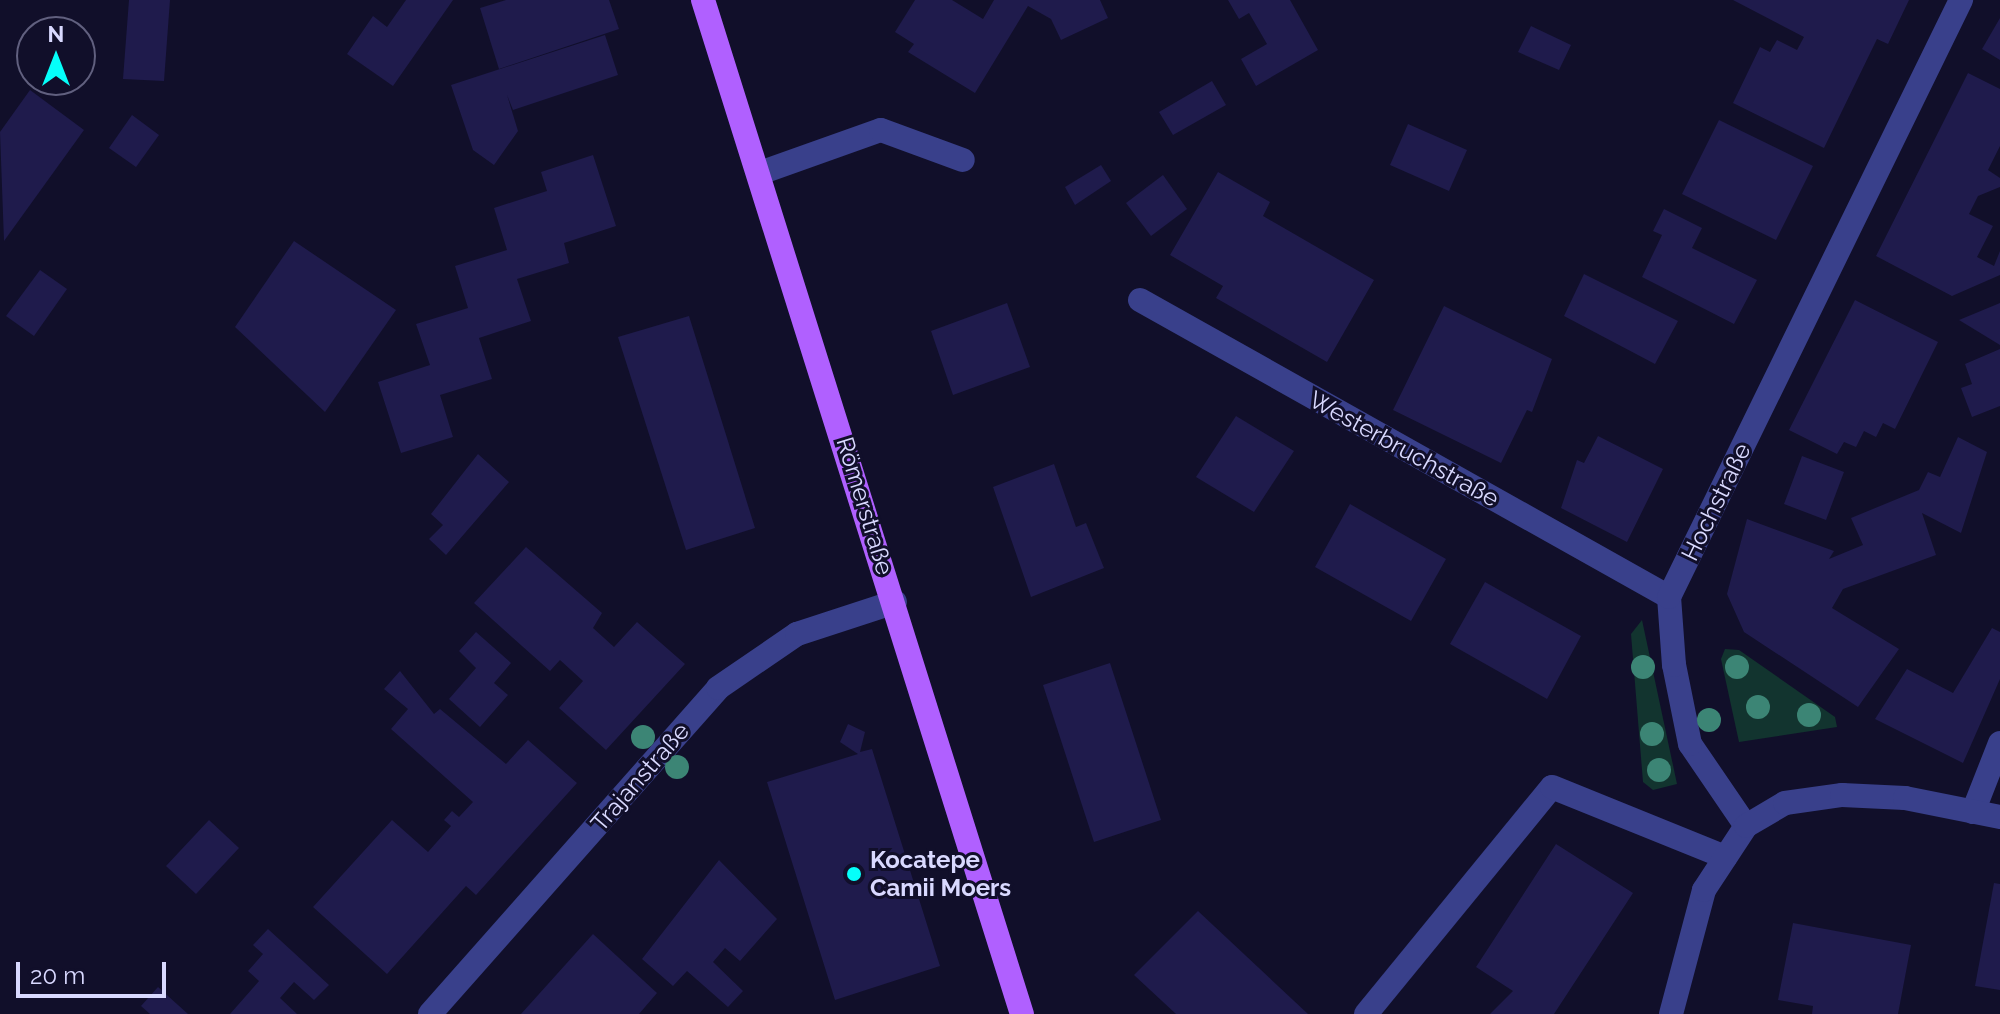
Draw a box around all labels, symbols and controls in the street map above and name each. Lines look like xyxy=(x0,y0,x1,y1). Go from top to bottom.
north arrow xyxy=(16,16,96,96)
text: N xyxy=(48,21,64,47)
street label: Westerbruchstraße xyxy=(1304,385,1504,513)
street label: Römerstraße xyxy=(830,434,900,578)
street label: Hochstraße xyxy=(1675,438,1757,566)
street label: Trajanstraße xyxy=(585,717,695,837)
place label: Kocatepe Camii Moers xyxy=(870,846,1011,902)
marker: Kocatepe Camii Moers xyxy=(845,865,863,883)
scale bar xyxy=(20,946,170,996)
text: 20 m xyxy=(30,961,85,990)

